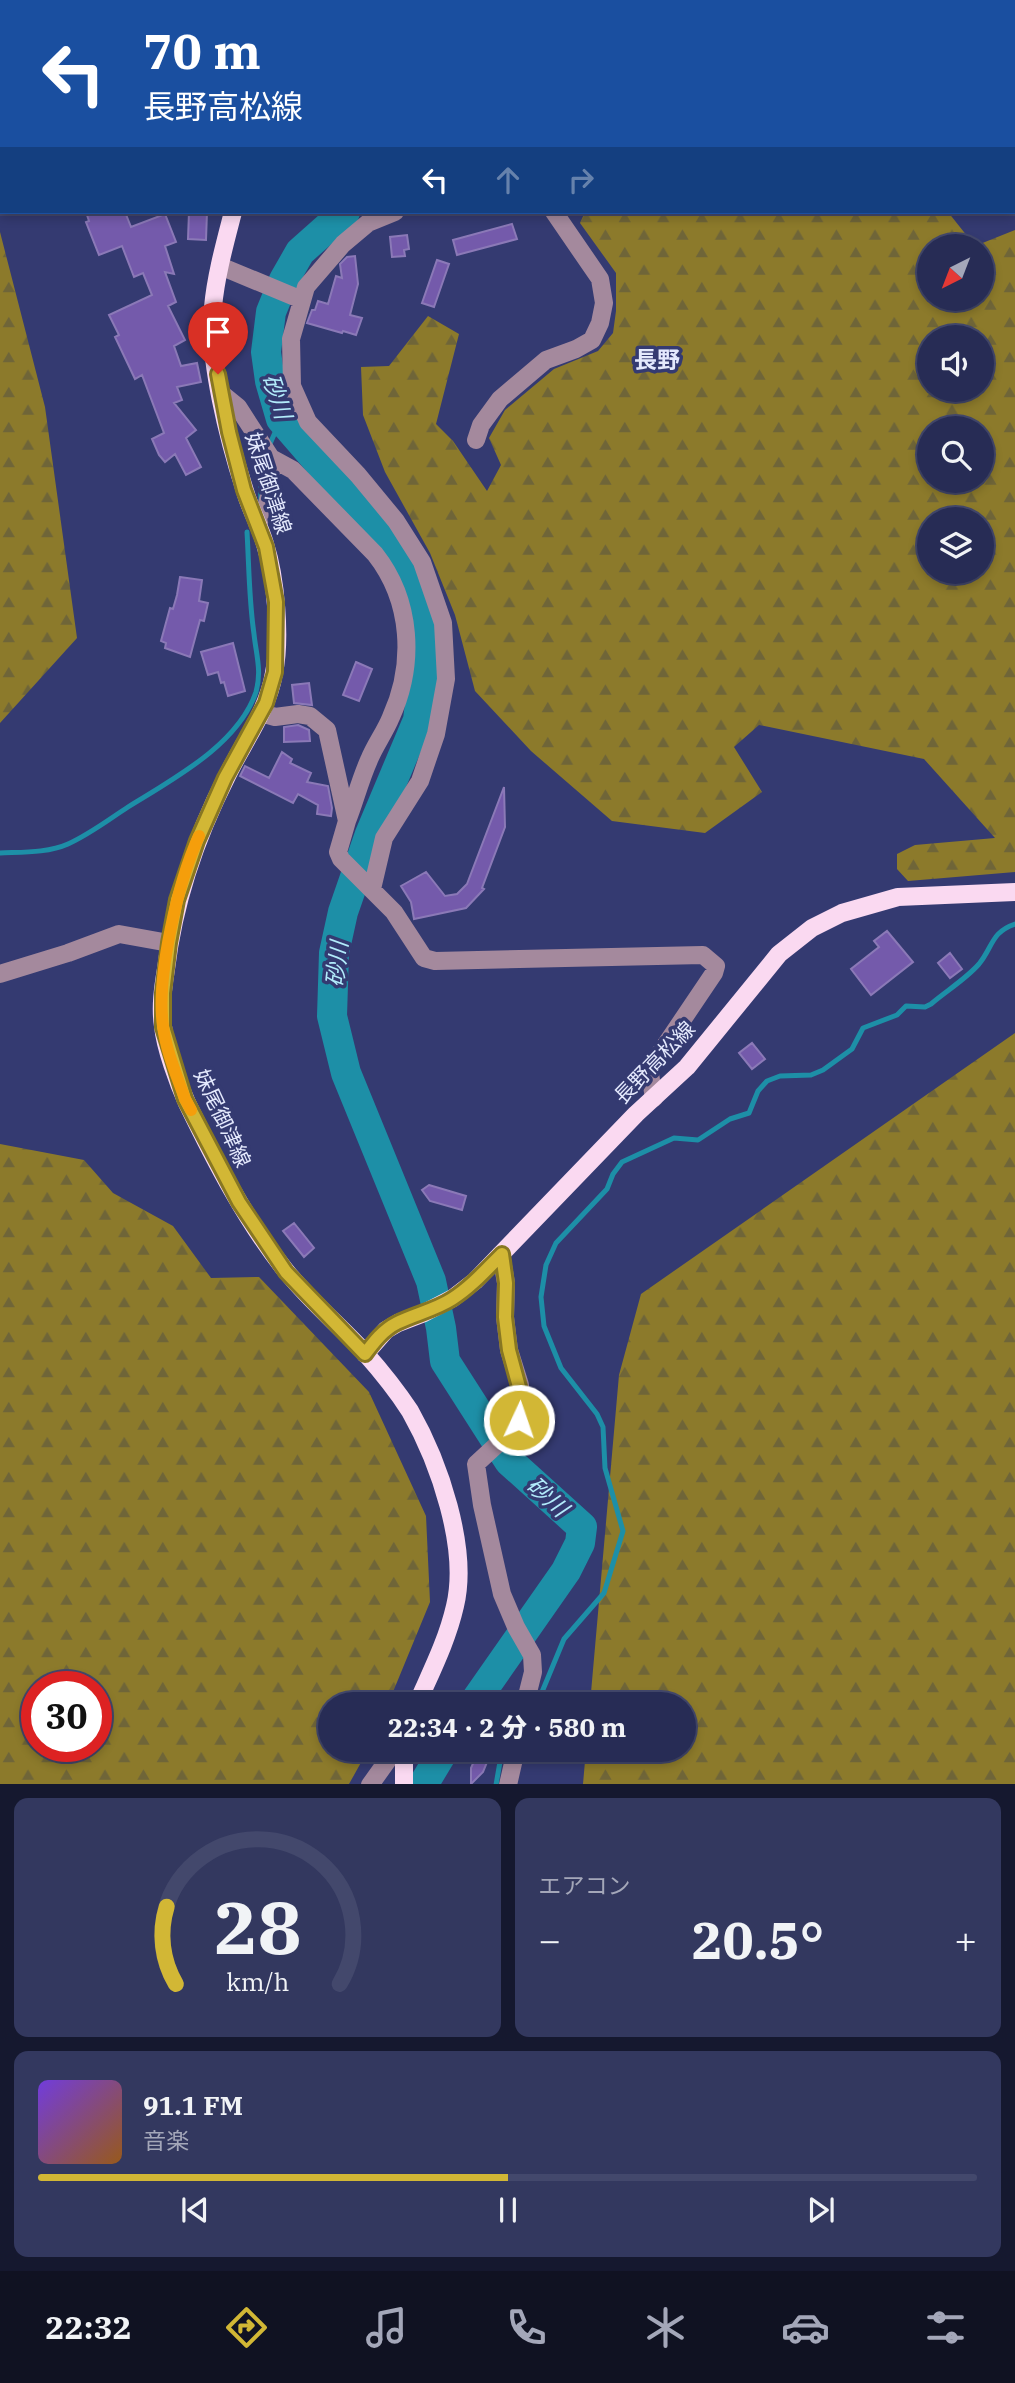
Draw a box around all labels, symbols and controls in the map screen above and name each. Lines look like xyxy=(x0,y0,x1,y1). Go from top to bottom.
text: 70 m xyxy=(143,19,261,82)
icon: left xyxy=(28,28,119,119)
text: 長野高松線 xyxy=(143,85,303,127)
icon: left xyxy=(416,161,454,199)
icon: ahead xyxy=(489,161,527,199)
icon: right xyxy=(562,161,600,199)
north arrow xyxy=(917,234,994,312)
map controls xyxy=(917,234,994,584)
pin xyxy=(188,302,248,374)
icon: arrive xyxy=(199,313,237,351)
button: sound xyxy=(917,325,994,402)
district label: 長野 xyxy=(634,344,680,374)
water label: 砂川 xyxy=(257,369,300,425)
button: search xyxy=(917,416,994,493)
street label: 妹尾御津線 xyxy=(239,429,299,537)
button: layers xyxy=(917,507,994,584)
water label: 砂川 xyxy=(319,937,354,988)
street label: 長野高松線 xyxy=(607,1015,701,1109)
street label: 妹尾御津線 xyxy=(188,1065,258,1171)
position arrow xyxy=(482,1383,556,1457)
water label: 砂川 xyxy=(521,1469,577,1525)
speed limit sign: 30 xyxy=(21,1671,112,1762)
text: 22:34 · 2 分 · 580 m xyxy=(388,1710,626,1744)
text: エアコン xyxy=(539,1870,631,1900)
text: 28 xyxy=(214,1879,301,1974)
text: 20.5° xyxy=(691,1906,824,1973)
text: − xyxy=(539,1915,561,1964)
text: + xyxy=(954,1915,977,1964)
text: km/h xyxy=(226,1964,289,1997)
text: 91.1 FM xyxy=(143,2088,243,2122)
text: 音楽 xyxy=(143,2125,189,2155)
icon: previous xyxy=(176,2191,214,2229)
icon: pause xyxy=(489,2191,527,2229)
icon: next xyxy=(802,2191,840,2229)
icon: directions xyxy=(222,2303,271,2352)
icon: music xyxy=(362,2303,411,2352)
icon: phone xyxy=(502,2303,551,2352)
icon: climate xyxy=(641,2303,690,2352)
icon: car xyxy=(781,2303,830,2352)
icon: filters xyxy=(921,2303,970,2352)
text: 22:32 xyxy=(45,2306,132,2348)

